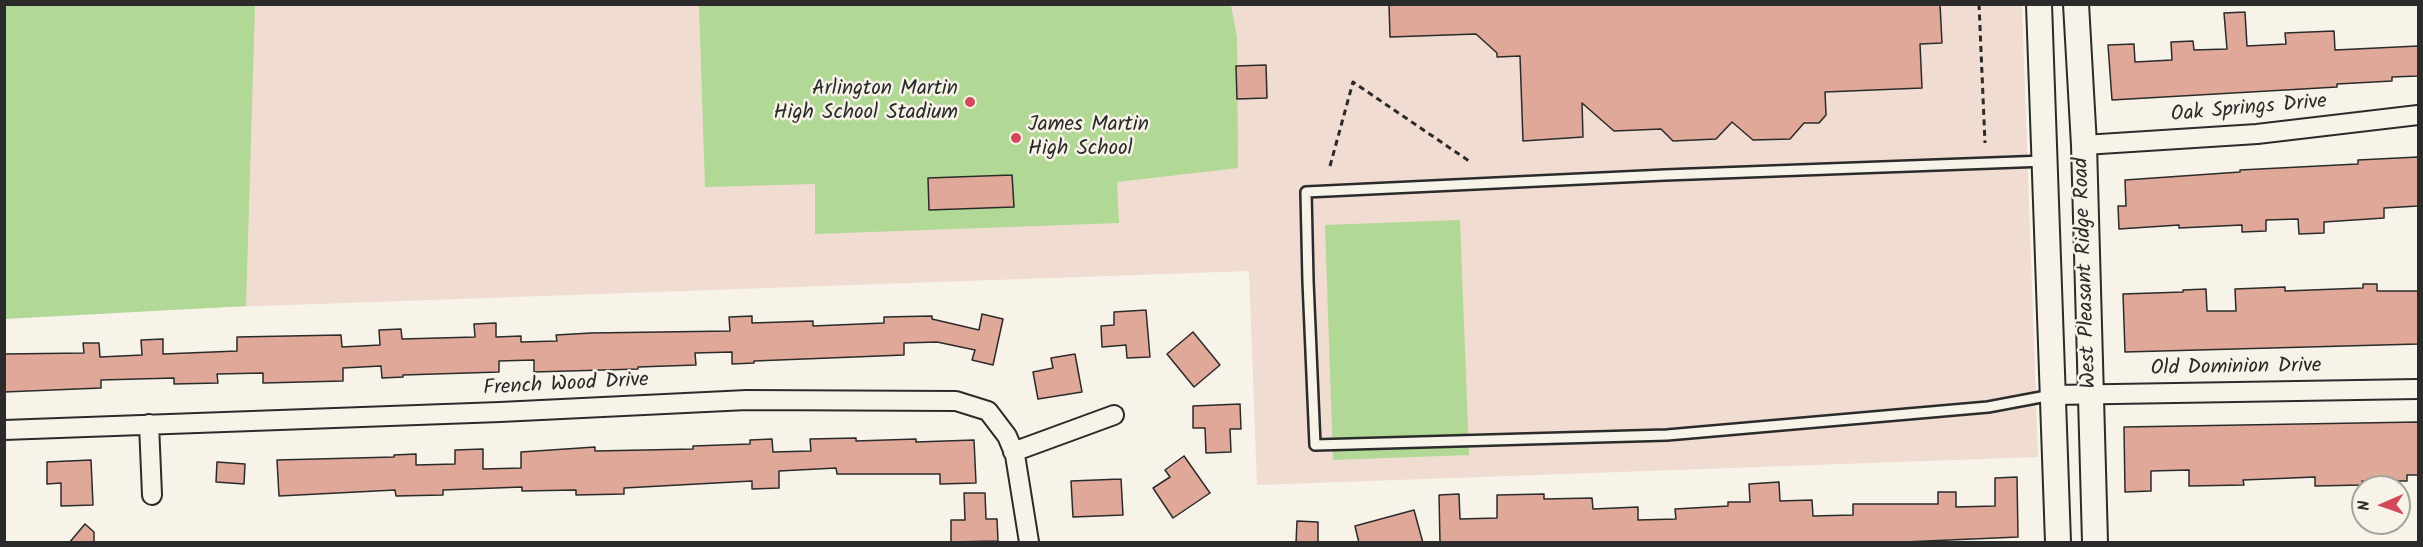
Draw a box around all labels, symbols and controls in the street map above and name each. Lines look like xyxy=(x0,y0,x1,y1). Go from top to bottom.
place label: Arlington Martin High School Stadium xyxy=(774,77,958,127)
street label: Oak Springs Drive xyxy=(2170,91,2328,129)
marker: Arlington Martin High School Stadium xyxy=(963,95,977,109)
place label: James Martin High School xyxy=(1028,113,1149,163)
marker: James Martin High School xyxy=(1009,131,1023,145)
street label: West Pleasant Ridge Road xyxy=(2070,157,2104,389)
street label: Old Dominion Drive xyxy=(2150,355,2322,383)
street label: French Wood Drive xyxy=(483,369,649,403)
north arrow xyxy=(2351,475,2411,535)
text: N xyxy=(2352,500,2377,511)

